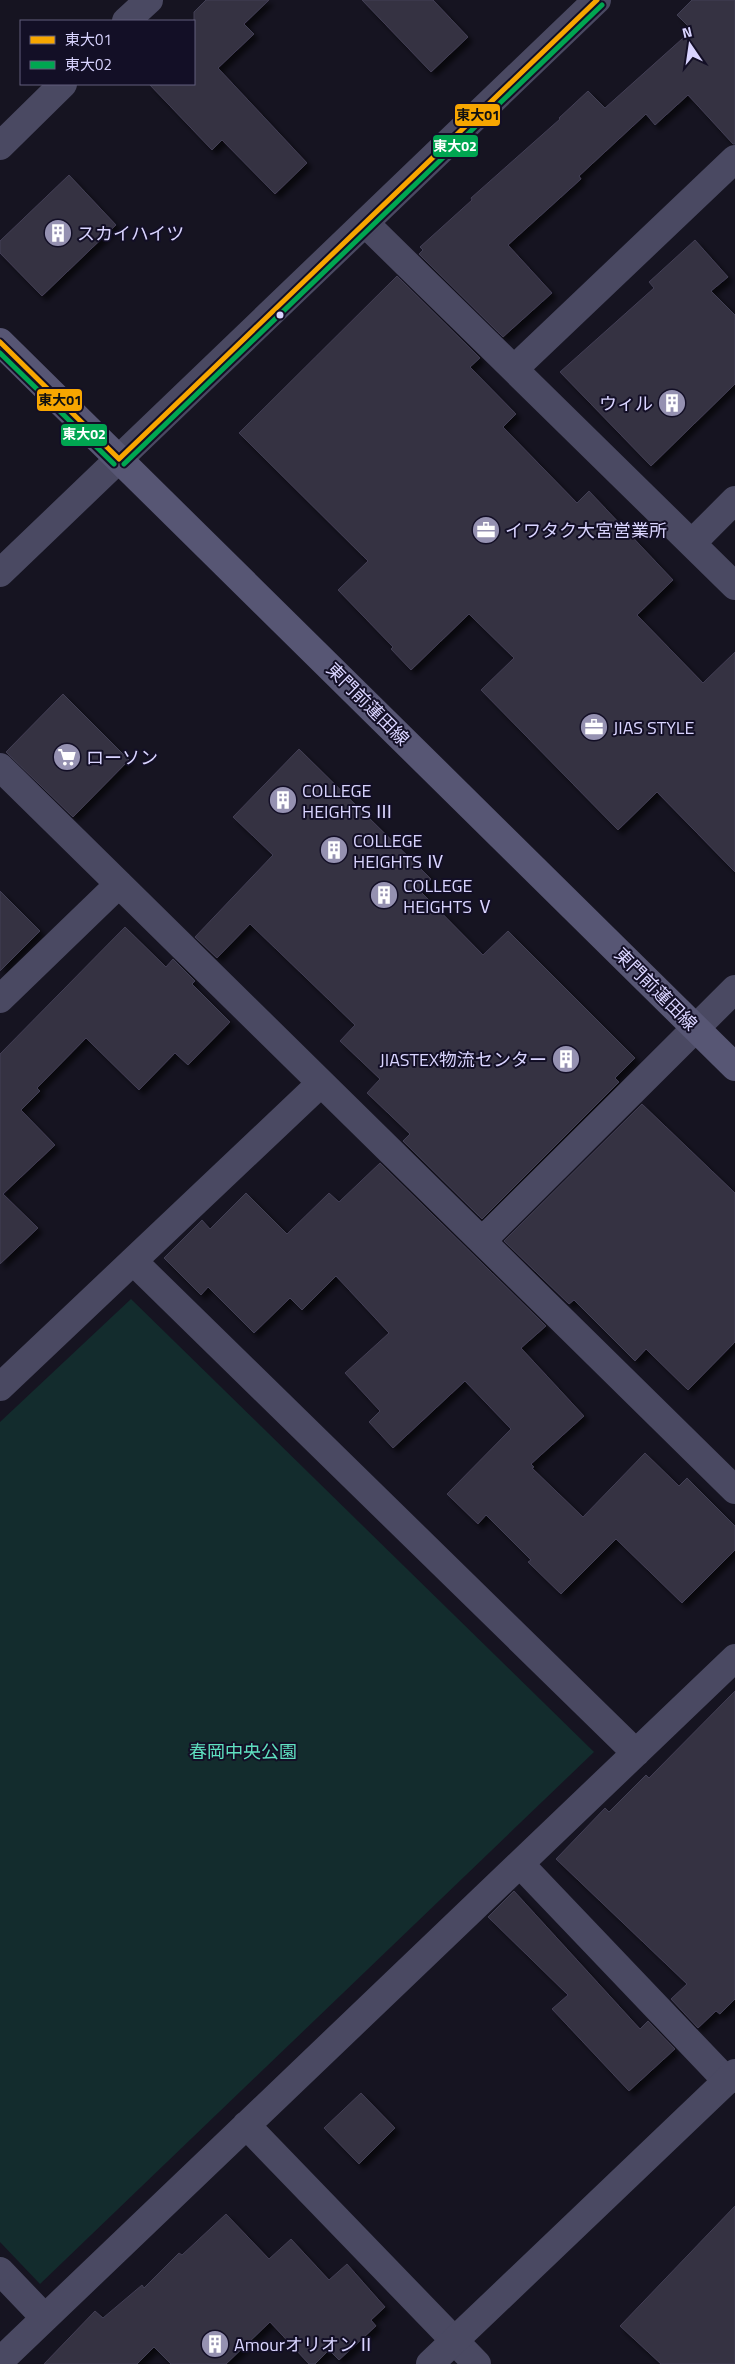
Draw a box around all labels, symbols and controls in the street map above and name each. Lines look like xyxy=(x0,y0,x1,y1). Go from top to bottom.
legend xyxy=(20,20,195,85)
north arrow xyxy=(665,20,715,70)
text: N xyxy=(680,21,694,43)
text: 東大01 xyxy=(65,28,112,51)
text: 東大02 xyxy=(65,53,112,76)
line badge: 東大01 xyxy=(454,103,501,127)
text: 東大01 xyxy=(456,104,500,125)
line badge: 東大02 xyxy=(432,134,479,158)
text: 東大02 xyxy=(433,135,477,156)
building icon: スカイハイツ xyxy=(43,218,73,248)
place label: スカイハイツ xyxy=(77,220,184,247)
unlabelled marker xyxy=(275,310,285,320)
line badge: 東大01 xyxy=(36,388,83,412)
building icon: ウィル xyxy=(657,388,687,418)
text: 東大01 xyxy=(38,389,82,410)
place label: ウィル xyxy=(599,390,653,417)
line badge: 東大02 xyxy=(60,423,108,447)
text: 東大02 xyxy=(62,423,106,444)
office icon: イワタク大宮営業所 xyxy=(471,515,501,545)
place label: イワタク大宮営業所 xyxy=(505,517,667,544)
street label: 東門前蓮田線 xyxy=(320,656,416,752)
office icon: JIAS STYLE xyxy=(579,712,609,742)
place label: JIAS STYLE xyxy=(613,714,694,741)
supermarket icon: ローソン xyxy=(52,742,82,772)
place label: ローソン xyxy=(86,744,158,771)
place label: COLLEGE HEIGHTS Ⅲ xyxy=(302,777,393,825)
building icon: COLLEGE HEIGHTS Ⅲ xyxy=(268,785,298,815)
place label: COLLEGE HEIGHTS Ⅳ xyxy=(353,827,444,875)
building icon: COLLEGE HEIGHTS Ⅳ xyxy=(319,835,349,865)
place label: COLLEGE HEIGHTS Ⅴ xyxy=(403,872,494,920)
building icon: COLLEGE HEIGHTS Ⅴ xyxy=(369,880,399,910)
street label: 東門前蓮田線 xyxy=(608,941,704,1037)
building icon: JIASTEX物流センター xyxy=(551,1044,581,1074)
place label: JIASTEX物流センター xyxy=(380,1046,547,1073)
park label: 春岡中央公園 xyxy=(189,1738,297,1765)
building icon: AmourオリオンⅡ xyxy=(200,2329,230,2359)
place label: AmourオリオンⅡ xyxy=(234,2331,375,2358)

